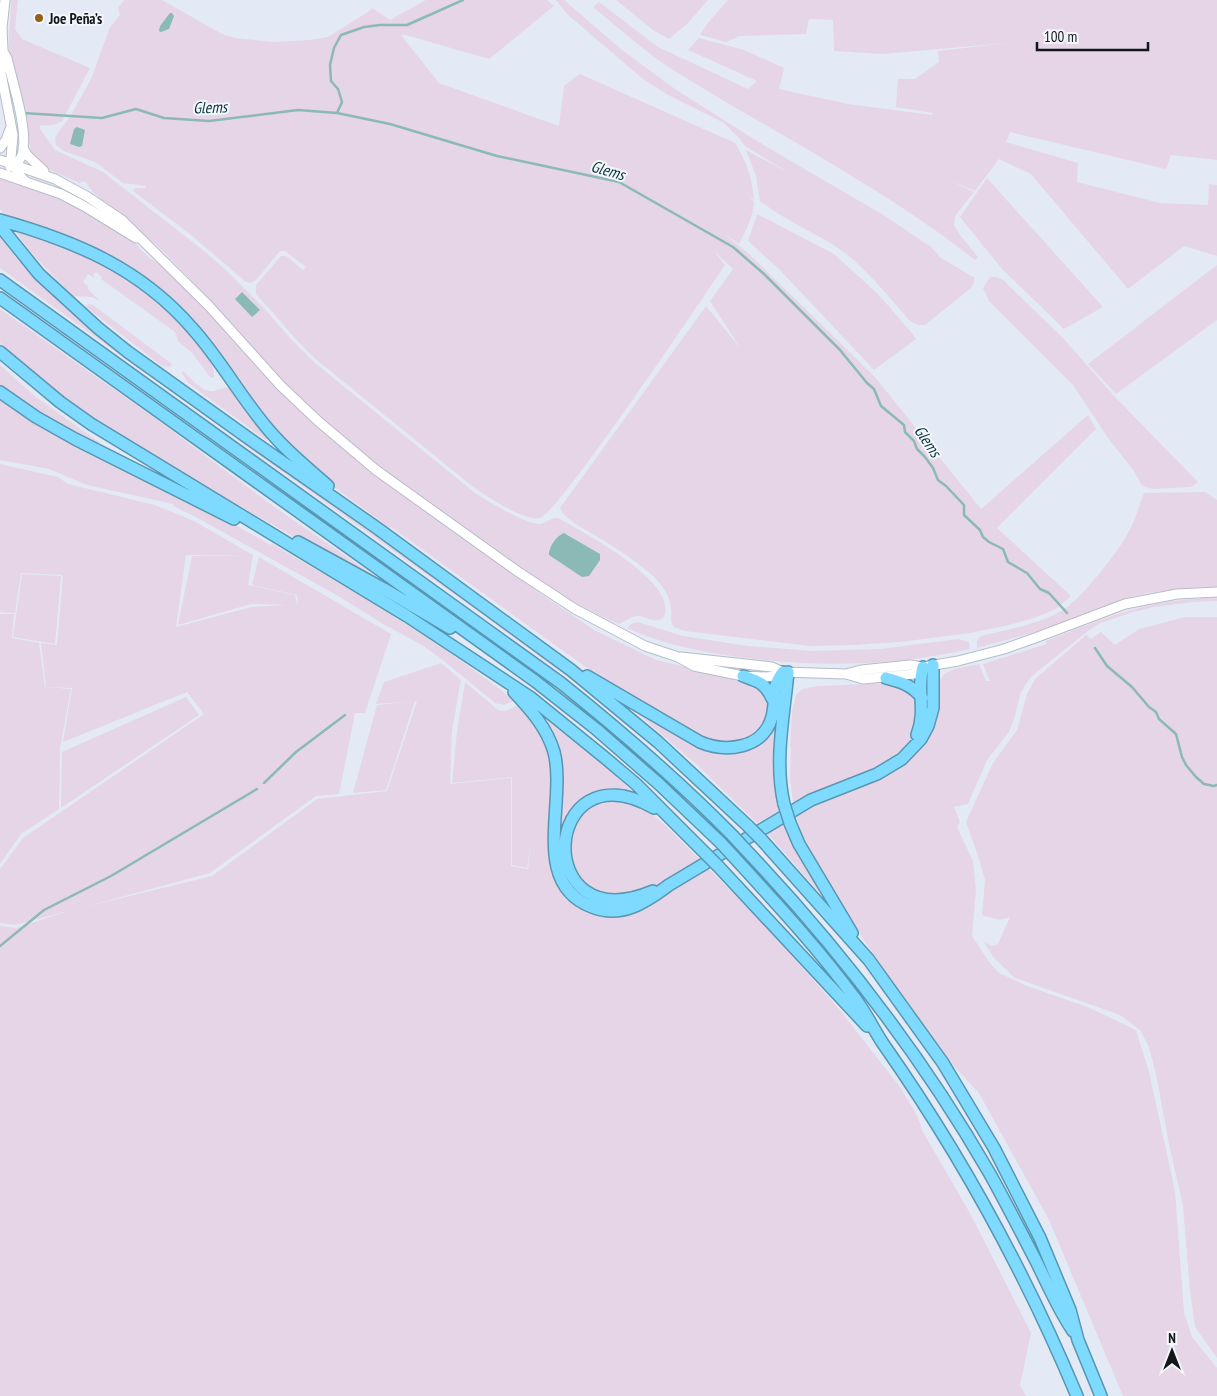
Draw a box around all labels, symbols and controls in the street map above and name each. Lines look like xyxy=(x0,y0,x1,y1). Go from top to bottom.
place label: Joe Peña’s xyxy=(48,9,102,28)
marker: Joe Peña’s xyxy=(33,12,45,24)
scale bar xyxy=(1037,20,1148,52)
text: 100 m xyxy=(1044,27,1077,46)
water label: Glems xyxy=(193,96,229,118)
water label: Glems xyxy=(589,156,629,185)
water label: Glems xyxy=(910,421,947,462)
north arrow xyxy=(1147,1326,1197,1376)
text: N xyxy=(1168,1329,1176,1347)

